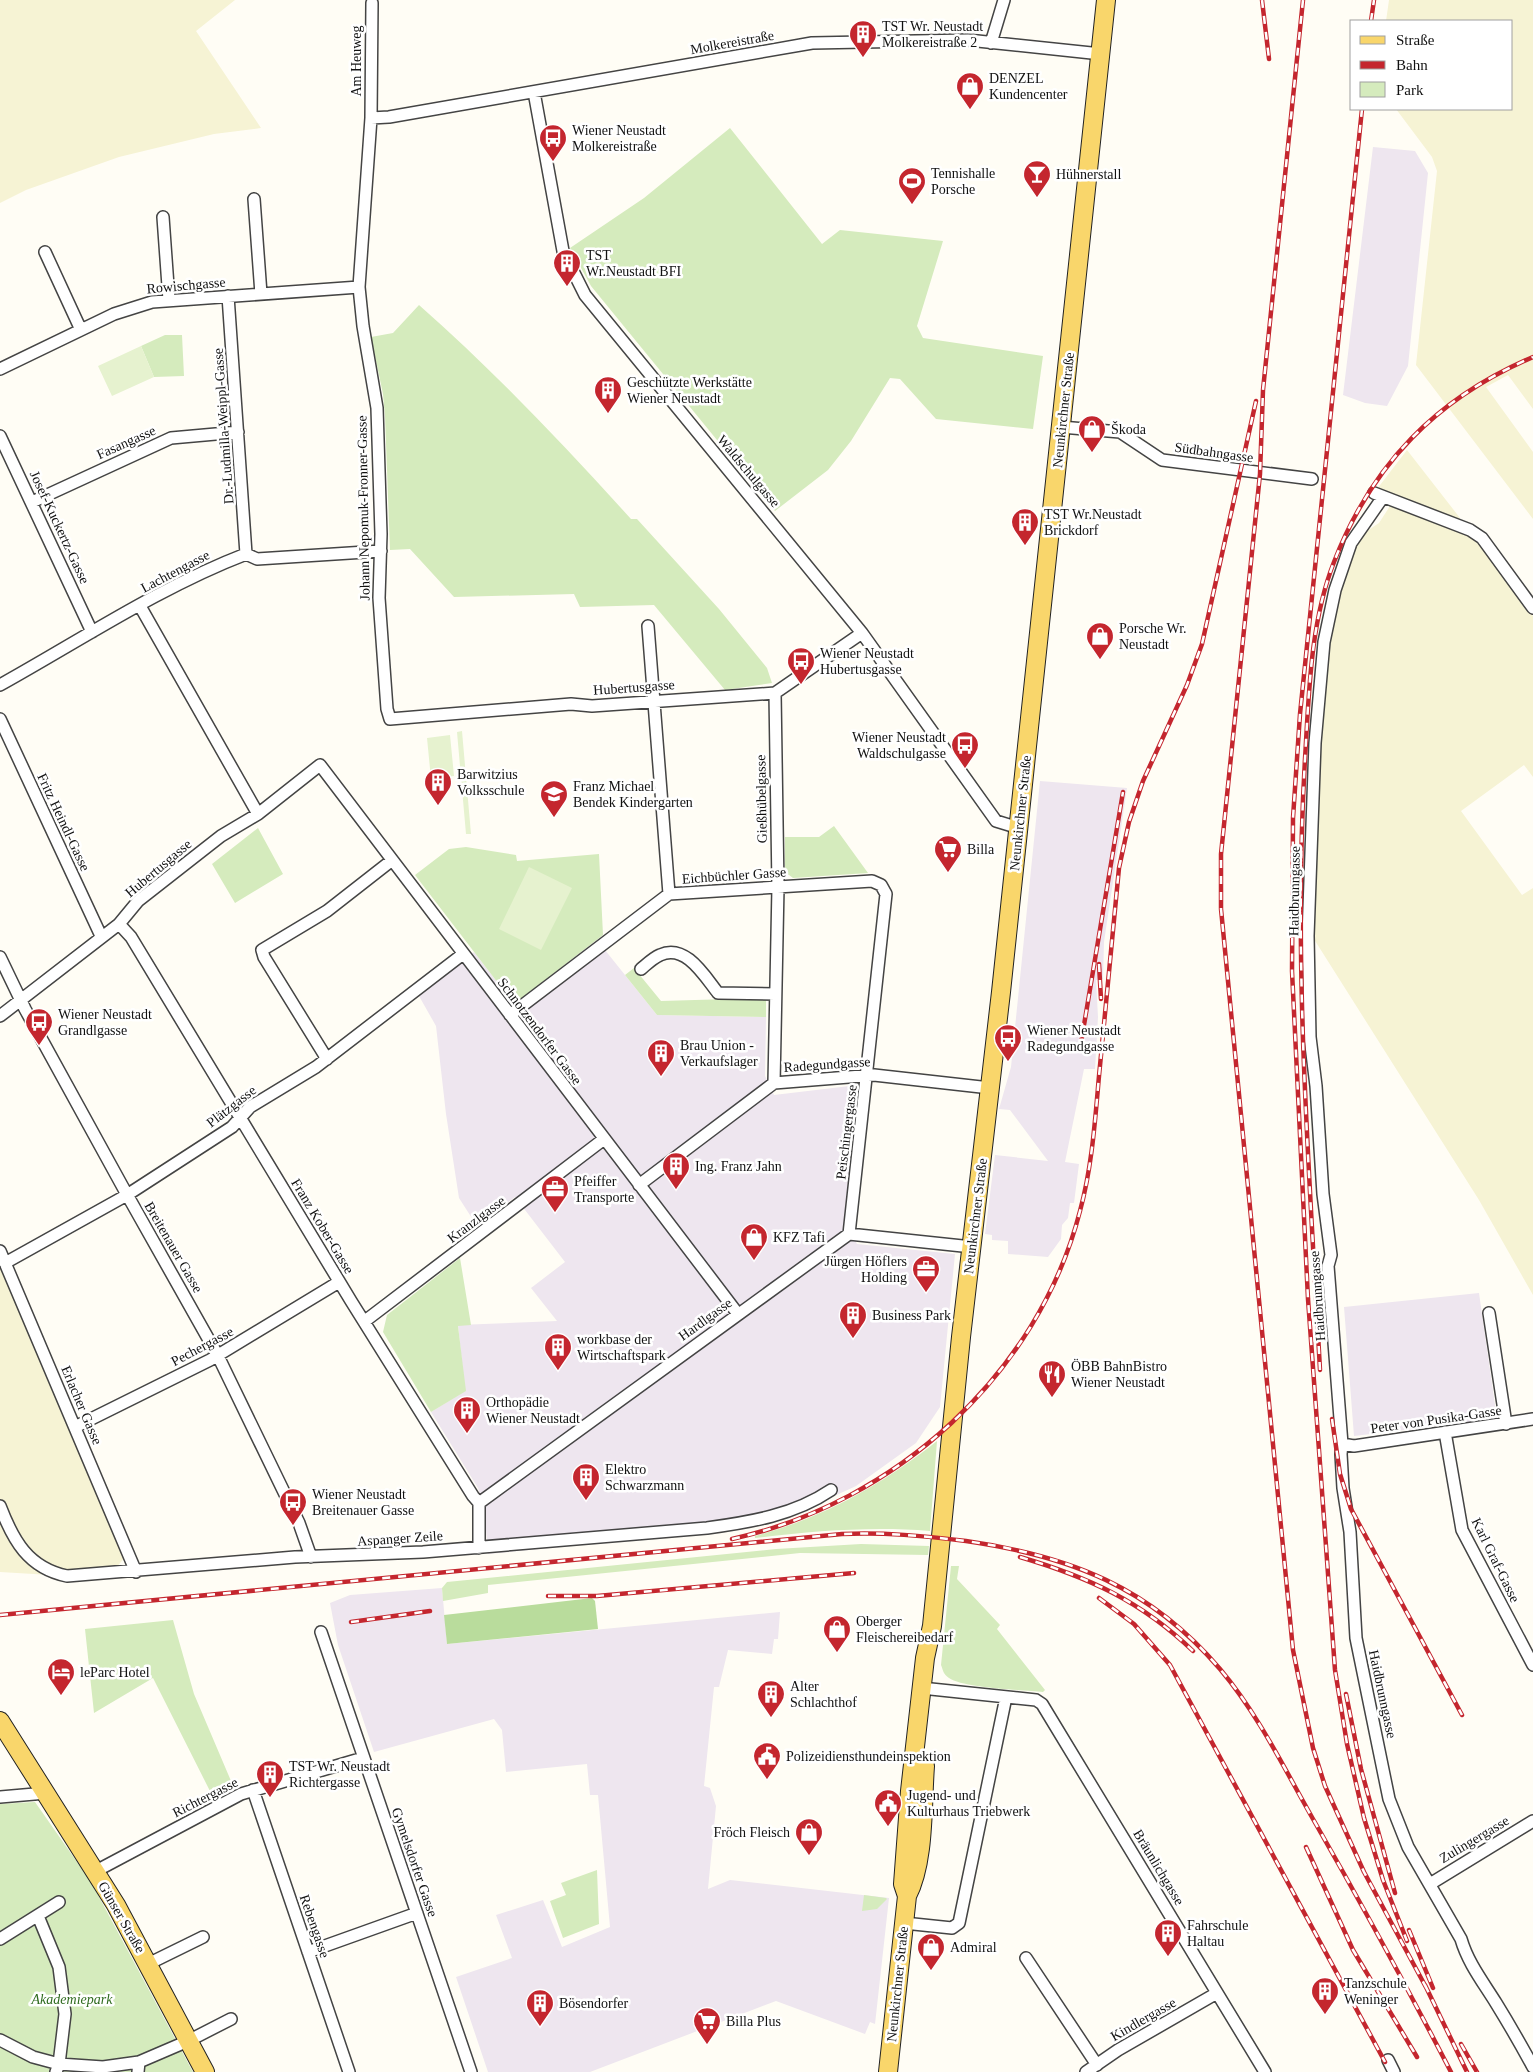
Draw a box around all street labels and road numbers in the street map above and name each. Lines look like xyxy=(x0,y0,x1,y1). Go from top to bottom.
street label: Am Heuweg xyxy=(349,25,364,97)
street label: Molkereistraße xyxy=(689,28,775,57)
street label: Rowischgasse xyxy=(146,275,226,296)
street label: Dr.-Ludmilla-Weippl-Gasse xyxy=(211,347,236,504)
street label: Neunkirchner Straße xyxy=(1050,351,1077,469)
street label: Johann Nepomuk-Fronner-Gasse xyxy=(354,415,373,601)
street label: Fasangasse xyxy=(94,423,158,462)
street label: Waldschulgasse xyxy=(714,432,783,510)
street label: Südbahngasse xyxy=(1174,440,1254,465)
street label: Josef-Kuckertz-Gasse xyxy=(27,468,92,586)
street label: Lachtengasse xyxy=(138,547,212,596)
street label: Hubertusgasse xyxy=(593,677,675,698)
street label: Neunkirchner Straße xyxy=(1007,754,1034,872)
street label: Gießhübelgasse xyxy=(753,755,770,843)
street label: Fritz Heindl-Gasse xyxy=(34,771,93,873)
street label: Hubertusgasse xyxy=(122,836,194,900)
street label: Haidbrunngasse xyxy=(1286,846,1303,936)
street label: Eichbüchler Gasse xyxy=(681,864,787,887)
street label: Schnotzendorfer Gasse xyxy=(495,975,585,1088)
street label: Radegundgasse xyxy=(783,1054,871,1075)
street label: Plätzgasse xyxy=(204,1083,259,1130)
street label: Peischingergasse xyxy=(833,1084,860,1180)
street label: Neunkirchner Straße xyxy=(961,1157,990,1275)
street label: Franz Kober-Gasse xyxy=(288,1176,357,1276)
street label: Kranzlgasse xyxy=(444,1193,508,1246)
street label: Breitenauer Gasse xyxy=(142,1199,206,1295)
street label: Haidbrunngasse xyxy=(1307,1250,1328,1341)
street label: Hardlgasse xyxy=(676,1295,735,1344)
street label: Pechergasse xyxy=(169,1324,236,1369)
street label: Erlacher Gasse xyxy=(58,1363,105,1447)
street label: Peter von Pusika-Gasse xyxy=(1370,1403,1503,1436)
street label: Karl Graf-Gasse xyxy=(1469,1516,1522,1605)
street label: Aspanger Zeile xyxy=(357,1528,443,1549)
street label: Haidbrunngasse xyxy=(1366,1648,1399,1740)
street label: Richtergasse xyxy=(170,1775,240,1820)
street label: Gymelsdorfer Gasse xyxy=(389,1806,440,1919)
street label: Zulingergasse xyxy=(1437,1813,1512,1866)
street label: Bräunlichgasse xyxy=(1130,1827,1187,1908)
street label: Günser Straße xyxy=(95,1879,148,1956)
street label: Rebengasse xyxy=(297,1892,332,1960)
street label: Neunkirchner Straße xyxy=(884,1925,911,2043)
street label: Kindlergasse xyxy=(1108,1995,1179,2044)

